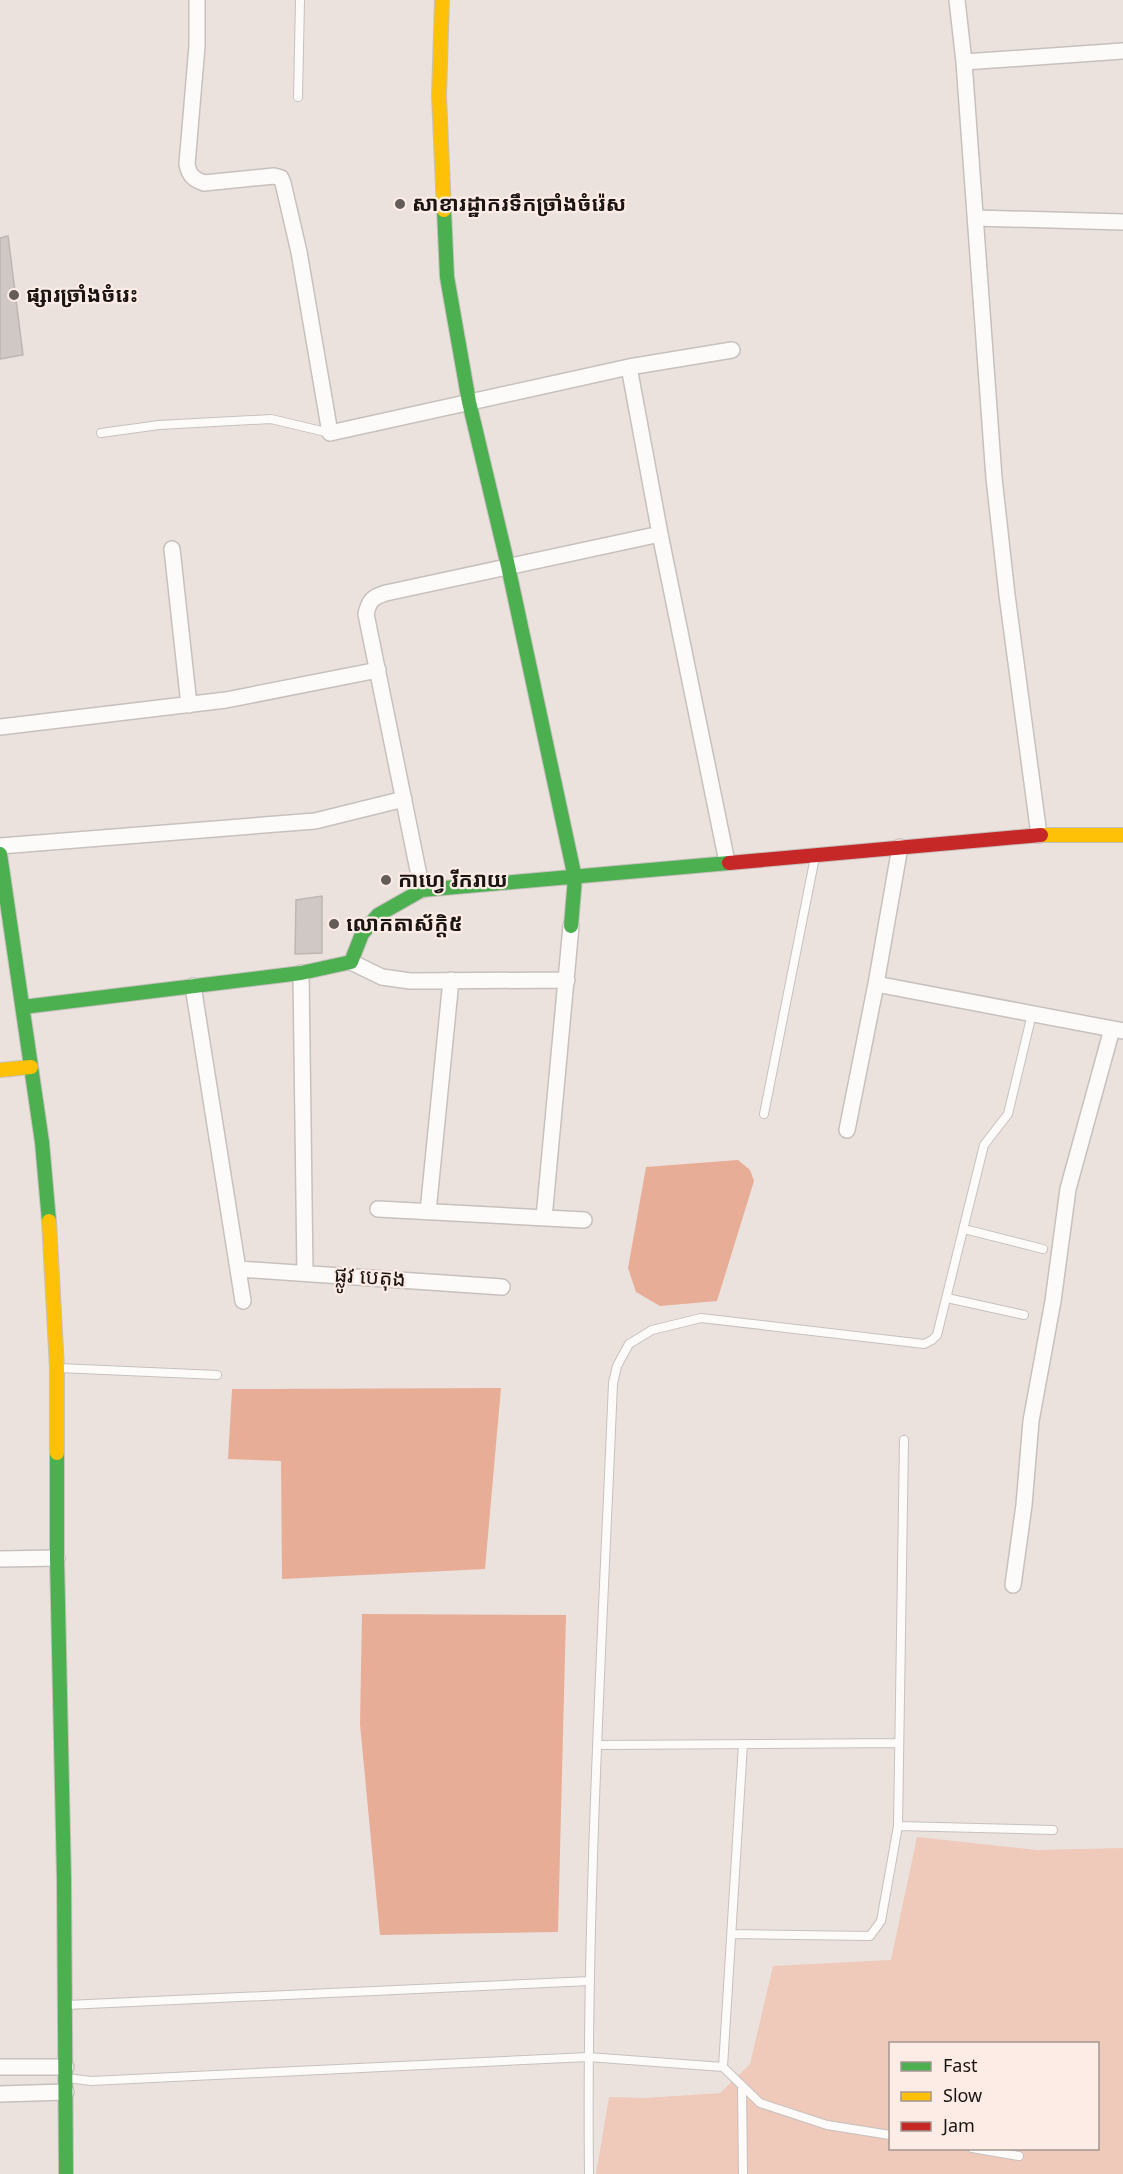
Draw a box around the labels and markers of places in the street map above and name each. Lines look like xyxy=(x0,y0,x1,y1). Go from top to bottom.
place label: សាខារដ្ឋាករទឹកច្រាំងចំរ៉េស xyxy=(412,189,626,218)
marker: សាខារដ្ឋាករទឹកច្រាំងចំរ៉េស xyxy=(393,197,407,211)
place label: ផ្សារច្រាំងចំរេះ xyxy=(26,280,138,308)
marker: ផ្សារច្រាំងចំរេះ xyxy=(7,288,21,302)
place label: កាហ្វេ រីករាយ xyxy=(398,865,508,894)
marker: កាហ្វេ រីករាយ xyxy=(379,873,393,887)
place label: លោកតាស័ក្តិ៥ xyxy=(346,909,462,938)
marker: លោកតាស័ក្តិ៥ xyxy=(327,917,341,931)

